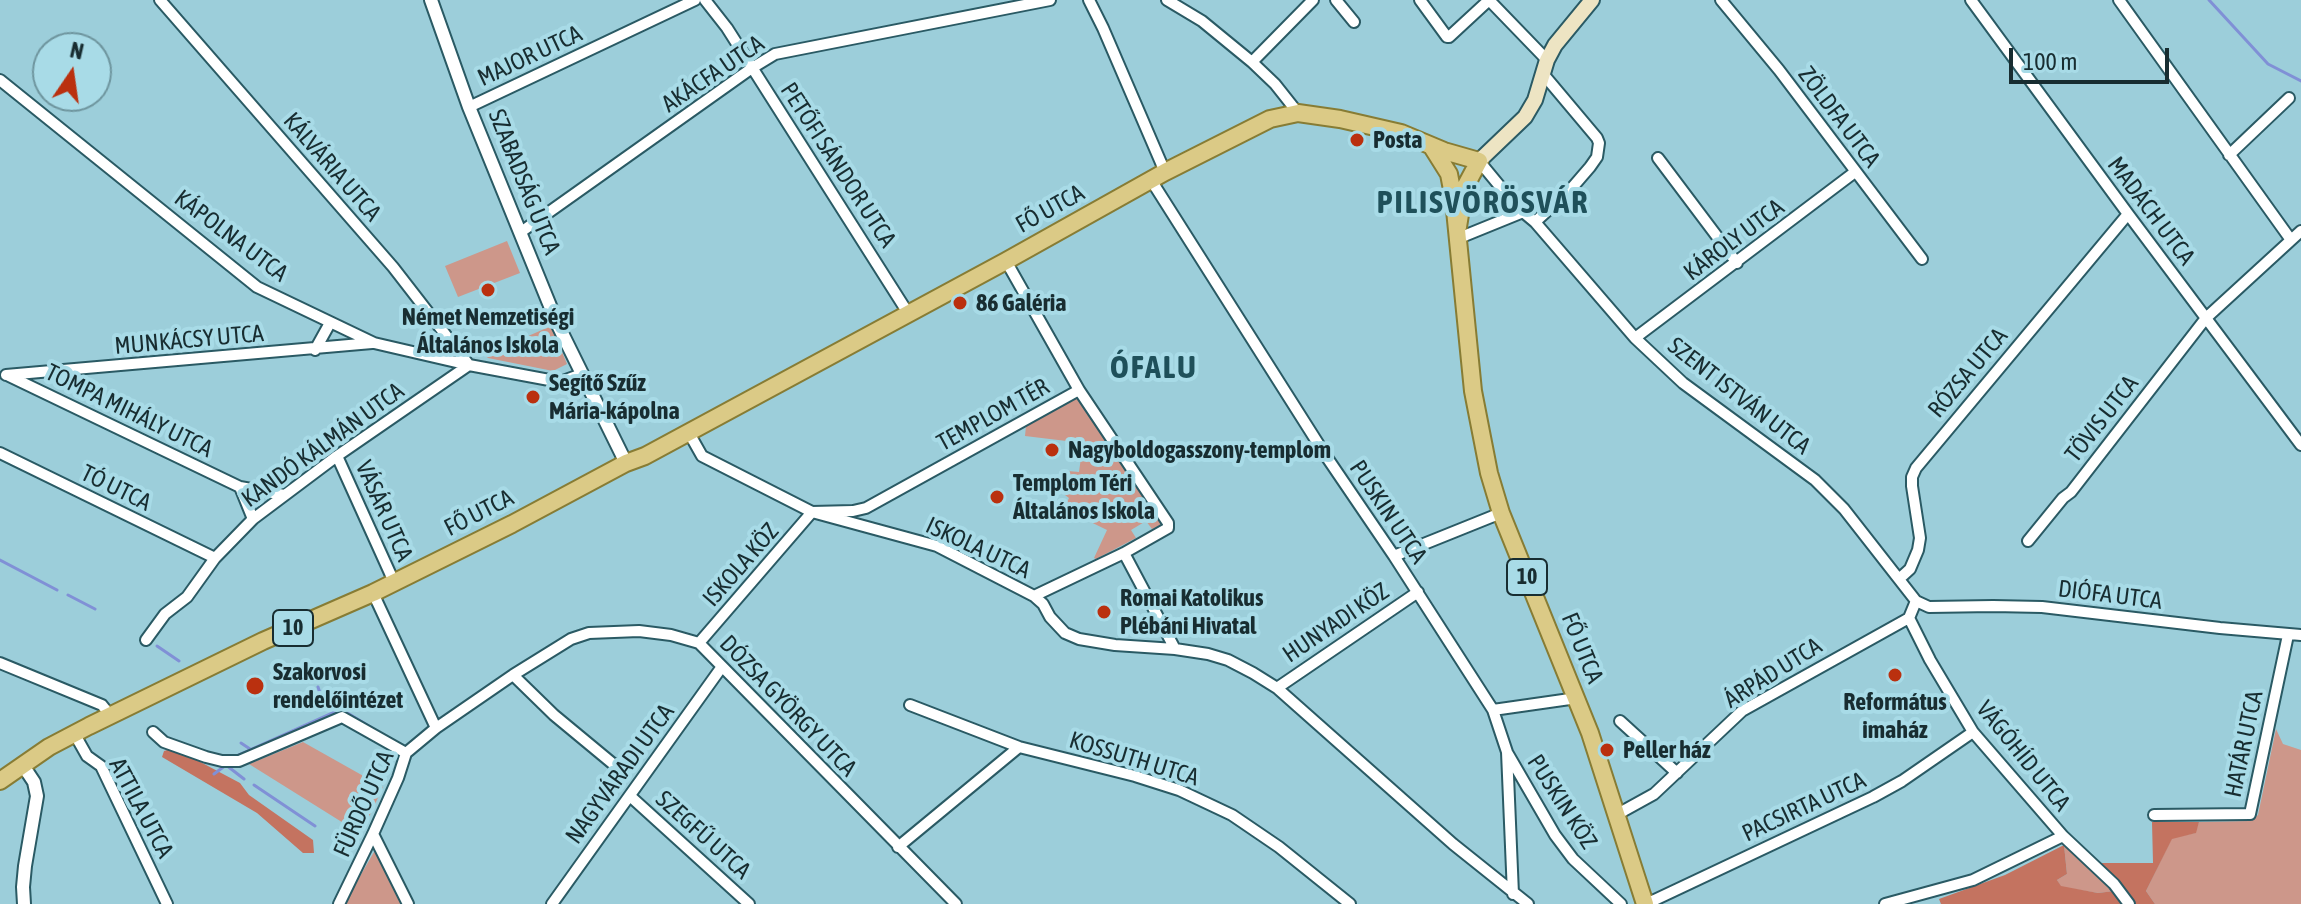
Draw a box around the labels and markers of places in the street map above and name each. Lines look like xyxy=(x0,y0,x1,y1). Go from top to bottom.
place label: Posta xyxy=(1373,126,1422,154)
marker: Posta xyxy=(1348,131,1366,149)
marker: Német Nemzetiségi Általános Iskola xyxy=(479,281,497,299)
place label: 86 Galéria xyxy=(976,289,1067,317)
marker: 86 Galéria xyxy=(951,294,969,312)
place label: Német Nemzetiségi Általános Iskola xyxy=(402,303,574,359)
place label: Segítő Szűz Mária-kápolna xyxy=(549,369,680,425)
marker: Segítő Szűz Mária-kápolna xyxy=(524,388,542,406)
place label: Nagyboldogasszony-templom xyxy=(1068,436,1331,464)
marker: Nagyboldogasszony-templom xyxy=(1043,441,1061,459)
place label: Templom Téri Általános Iskola xyxy=(1013,469,1155,525)
marker: Templom Téri Általános Iskola xyxy=(988,488,1006,506)
place label: Romai Katolikus Plébáni Hivatal xyxy=(1120,584,1263,640)
marker: Romai Katolikus Plébáni Hivatal xyxy=(1095,603,1113,621)
place label: Szakorvosi rendelőintézet xyxy=(273,658,403,714)
marker: Református imaház xyxy=(1886,666,1904,684)
marker: Szakorvosi rendelőintézet xyxy=(244,675,266,697)
place label: Református imaház xyxy=(1843,688,1947,744)
place label: Peller ház xyxy=(1623,736,1711,764)
marker: Peller ház xyxy=(1598,741,1616,759)

